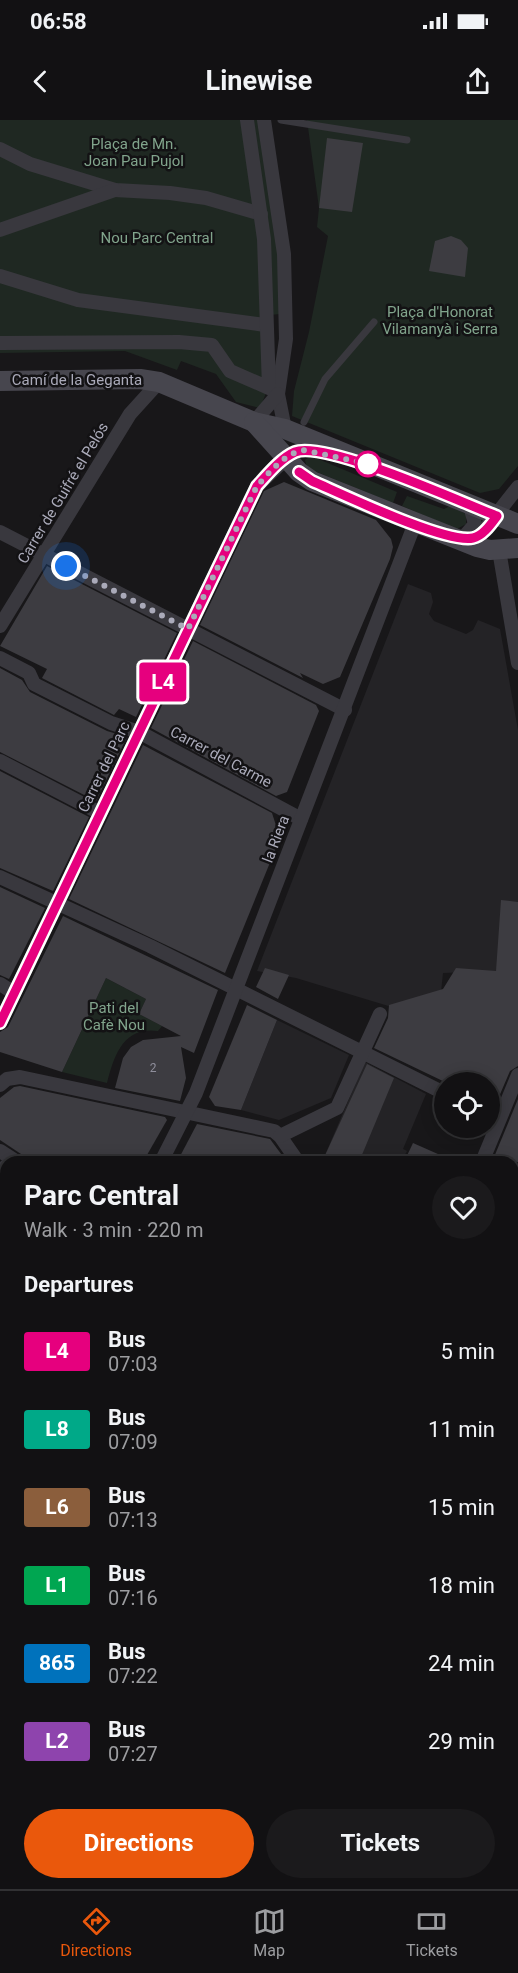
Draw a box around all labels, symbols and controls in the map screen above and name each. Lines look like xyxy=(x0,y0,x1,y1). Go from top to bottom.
text: 06:58 xyxy=(30,9,87,34)
icon: back xyxy=(24,65,57,98)
text: Linewise xyxy=(206,65,312,97)
icon: share xyxy=(461,65,494,98)
park label: Plaça de Mn. Joan Pau Pujol xyxy=(84,135,184,170)
park label: Nou Parc Central xyxy=(101,229,213,247)
park label: Plaça d'Honorat Vilamanyà i Serra xyxy=(382,303,498,338)
street label: Camí de la Geganta xyxy=(12,371,142,389)
street label: Carrer de Guifré el Pelós xyxy=(14,419,112,567)
unlabelled marker xyxy=(355,451,381,477)
your location xyxy=(51,551,81,581)
line badge: L4 xyxy=(136,662,190,702)
text: L4 xyxy=(151,670,175,694)
street label: Carrer del Parc xyxy=(74,719,134,815)
street label: Carrer del Carme xyxy=(167,723,275,791)
street label: la Riera xyxy=(259,813,293,865)
park label: Pati del Cafè Nou xyxy=(83,999,145,1034)
house number: 2 xyxy=(150,1061,157,1075)
map controls xyxy=(434,1072,500,1138)
button: locate xyxy=(434,1072,500,1138)
button: heart xyxy=(432,1176,495,1239)
text: Parc Central xyxy=(24,1179,179,1212)
text: Walk · 3 min · 220 m xyxy=(24,1218,203,1242)
text: Departures xyxy=(24,1272,134,1297)
text: Bus xyxy=(108,1327,146,1352)
text: L4 xyxy=(45,1339,69,1363)
text: 5 min xyxy=(440,1339,495,1364)
text: 07:03 xyxy=(108,1352,158,1376)
text: Bus xyxy=(108,1405,146,1430)
text: L8 xyxy=(45,1417,69,1441)
text: 11 min xyxy=(428,1417,495,1442)
text: 07:09 xyxy=(108,1430,158,1454)
text: Bus xyxy=(108,1483,146,1508)
text: L6 xyxy=(45,1495,69,1519)
text: 15 min xyxy=(428,1495,495,1520)
text: 07:13 xyxy=(108,1508,158,1532)
text: Bus xyxy=(108,1561,146,1586)
text: L1 xyxy=(45,1573,69,1597)
text: 18 min xyxy=(428,1573,495,1598)
text: 07:16 xyxy=(108,1586,158,1610)
text: Bus xyxy=(108,1639,146,1664)
text: 865 xyxy=(39,1651,75,1675)
text: 24 min xyxy=(428,1651,495,1676)
text: 07:22 xyxy=(108,1664,158,1688)
text: Bus xyxy=(108,1717,146,1742)
text: L2 xyxy=(45,1729,69,1753)
text: 29 min xyxy=(428,1729,495,1754)
text: 07:27 xyxy=(108,1742,158,1766)
button: Directions xyxy=(24,1809,254,1878)
button: Tickets xyxy=(266,1809,495,1878)
tab: Directions xyxy=(60,1905,132,1960)
tab: Map xyxy=(253,1905,286,1960)
tab: Tickets xyxy=(406,1905,458,1960)

